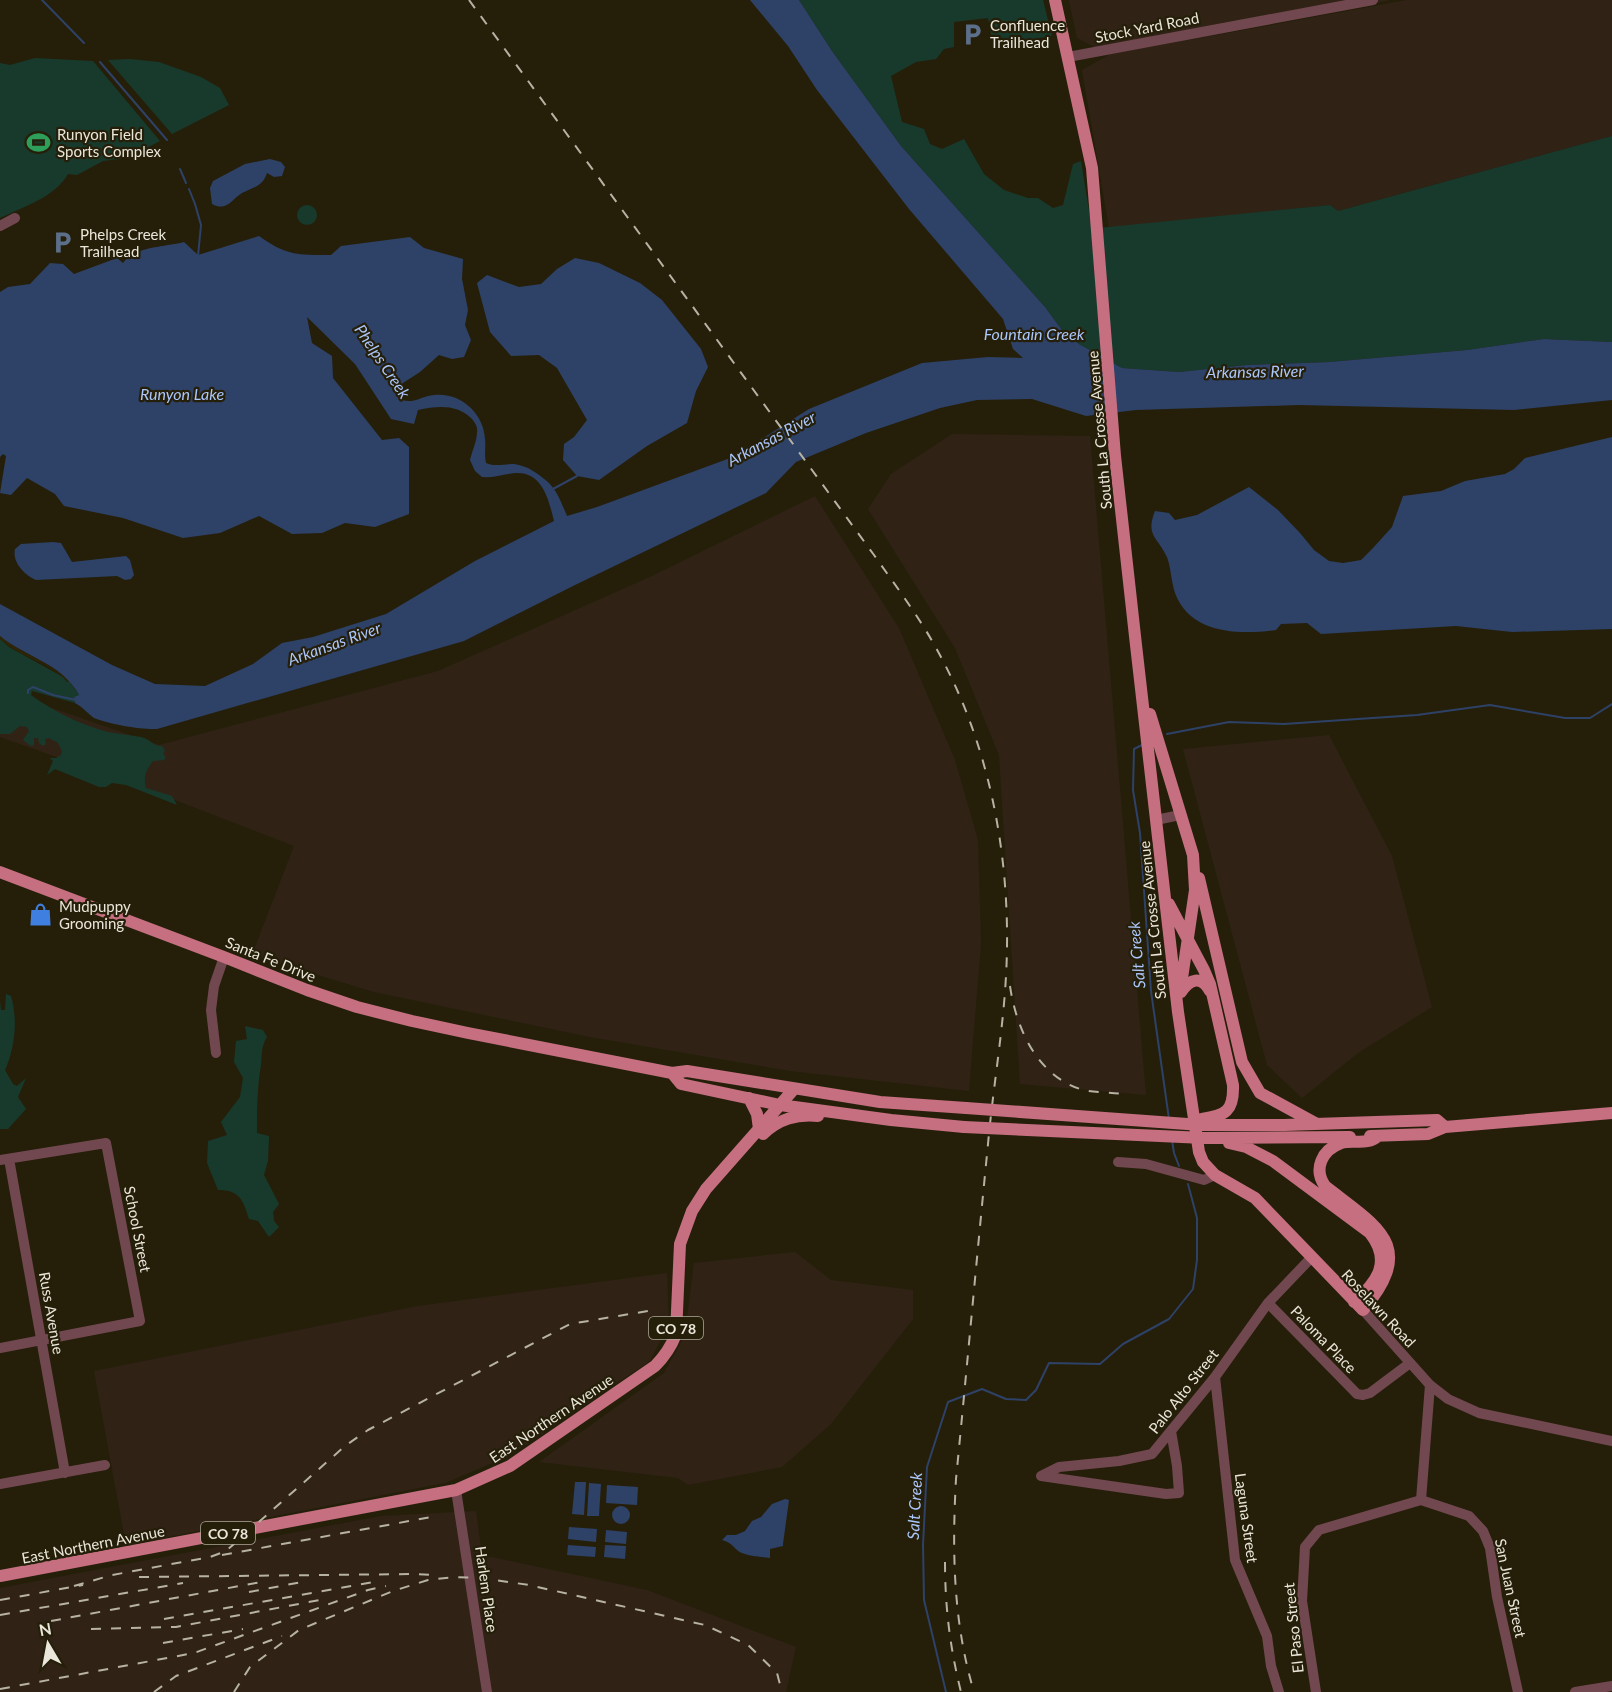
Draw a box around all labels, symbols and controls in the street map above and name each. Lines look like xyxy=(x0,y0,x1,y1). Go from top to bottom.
street label: Stock Yard Road xyxy=(1093,8,1201,46)
place label: Confluence Trailhead xyxy=(990,16,1065,51)
parking icon: Confluence Trailhead xyxy=(959,21,985,47)
place label: Runyon Field Sports Complex xyxy=(57,125,162,160)
sports icon: Runyon Field Sports Complex xyxy=(26,130,52,156)
place label: Phelps Creek Trailhead xyxy=(80,225,167,260)
parking icon: Phelps Creek Trailhead xyxy=(49,230,75,256)
water label: Phelps Creek xyxy=(351,320,415,402)
water label: Fountain Creek xyxy=(984,324,1085,343)
street label: South La Crosse Avenue xyxy=(1083,350,1115,510)
water label: Arkansas River xyxy=(1205,361,1305,381)
water label: Runyon Lake xyxy=(140,384,224,403)
water label: Arkansas River xyxy=(723,406,819,470)
water label: Arkansas River xyxy=(284,617,384,669)
street label: South La Crosse Avenue xyxy=(1135,840,1169,1000)
place label: Mudpuppy Grooming xyxy=(59,897,131,932)
shop icon: Mudpuppy Grooming xyxy=(28,902,54,928)
water label: Salt Creek xyxy=(1124,920,1148,989)
street label: Santa Fe Drive xyxy=(223,933,319,985)
street label: School Street xyxy=(121,1184,155,1274)
street label: Roselawn Road xyxy=(1338,1265,1420,1351)
street label: Russ Avenue xyxy=(36,1270,68,1356)
street label: Paloma Place xyxy=(1287,1302,1361,1377)
road number: CO 78 xyxy=(649,1317,703,1339)
street label: Palo Alto Street xyxy=(1144,1345,1222,1437)
street label: East Northern Avenue xyxy=(486,1370,616,1466)
water label: Salt Creek xyxy=(903,1472,925,1540)
street label: Laguna Street xyxy=(1232,1472,1262,1565)
street label: East Northern Avenue xyxy=(20,1521,166,1567)
road number: CO 78 xyxy=(201,1522,255,1544)
street label: San Juan Street xyxy=(1492,1537,1530,1640)
street label: Harlem Place xyxy=(472,1545,502,1633)
street label: El Paso Street xyxy=(1279,1581,1307,1674)
north arrow xyxy=(18,1614,78,1674)
text: N xyxy=(38,1618,53,1639)

